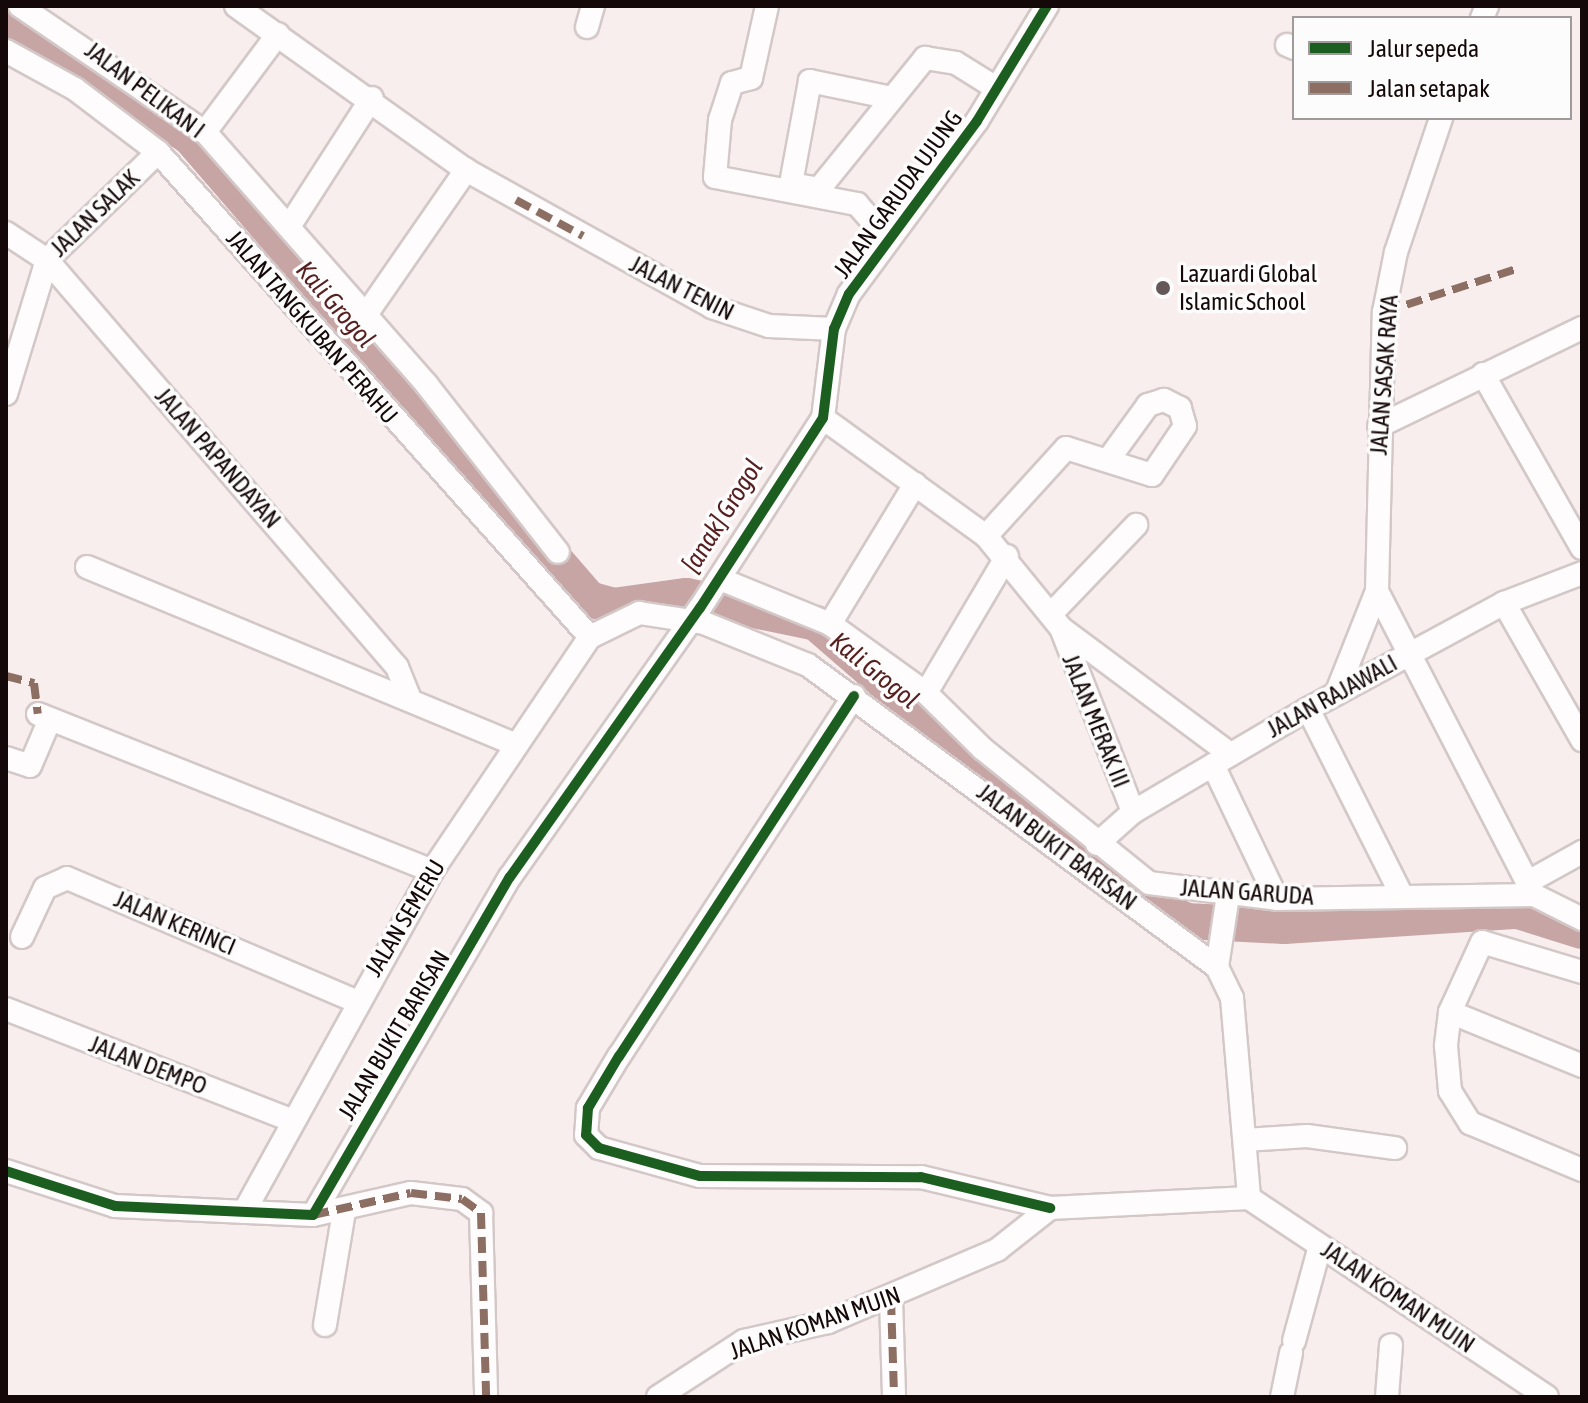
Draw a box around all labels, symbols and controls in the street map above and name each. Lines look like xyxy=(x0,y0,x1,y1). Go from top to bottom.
legend xyxy=(1292,16,1572,120)
text: Jalur sepeda xyxy=(1368,35,1479,62)
street label: JALAN PELIKAN I xyxy=(79,36,211,144)
text: Jalan setapak xyxy=(1368,75,1490,102)
street label: JALAN GARUDA UJUNG xyxy=(828,105,968,283)
street label: JALAN SALAK xyxy=(45,164,145,262)
street label: JALAN TANGKUBAN PERAHU xyxy=(220,225,404,429)
street label: JALAN TENIN xyxy=(625,249,739,327)
water label: Kali Grogol xyxy=(289,255,381,355)
place label: Lazuardi Global Islamic School xyxy=(1179,260,1317,316)
marker: Lazuardi Global Islamic School xyxy=(1154,279,1172,297)
street label: JALAN SASAK RAYA xyxy=(1364,294,1404,456)
street label: JALAN PAPANDAYAN xyxy=(149,382,287,534)
water label: [anak] Grogol xyxy=(676,454,770,578)
water label: Kali Grogol xyxy=(824,626,924,716)
street label: JALAN RAJAWALI xyxy=(1262,648,1402,744)
street label: JALAN MERAK III xyxy=(1056,650,1136,792)
street label: JALAN BUKIT BARISAN xyxy=(971,778,1143,916)
street label: JALAN SEMERU xyxy=(359,855,451,981)
street label: JALAN GARUDA xyxy=(1179,873,1315,911)
street label: JALAN KERINCI xyxy=(110,885,240,961)
street label: JALAN BUKIT BARISAN xyxy=(332,945,456,1125)
street label: JALAN DEMPO xyxy=(85,1029,211,1101)
street label: JALAN KOMAN MUIN xyxy=(1316,1235,1480,1359)
street label: JALAN KOMAN MUIN xyxy=(726,1280,904,1366)

